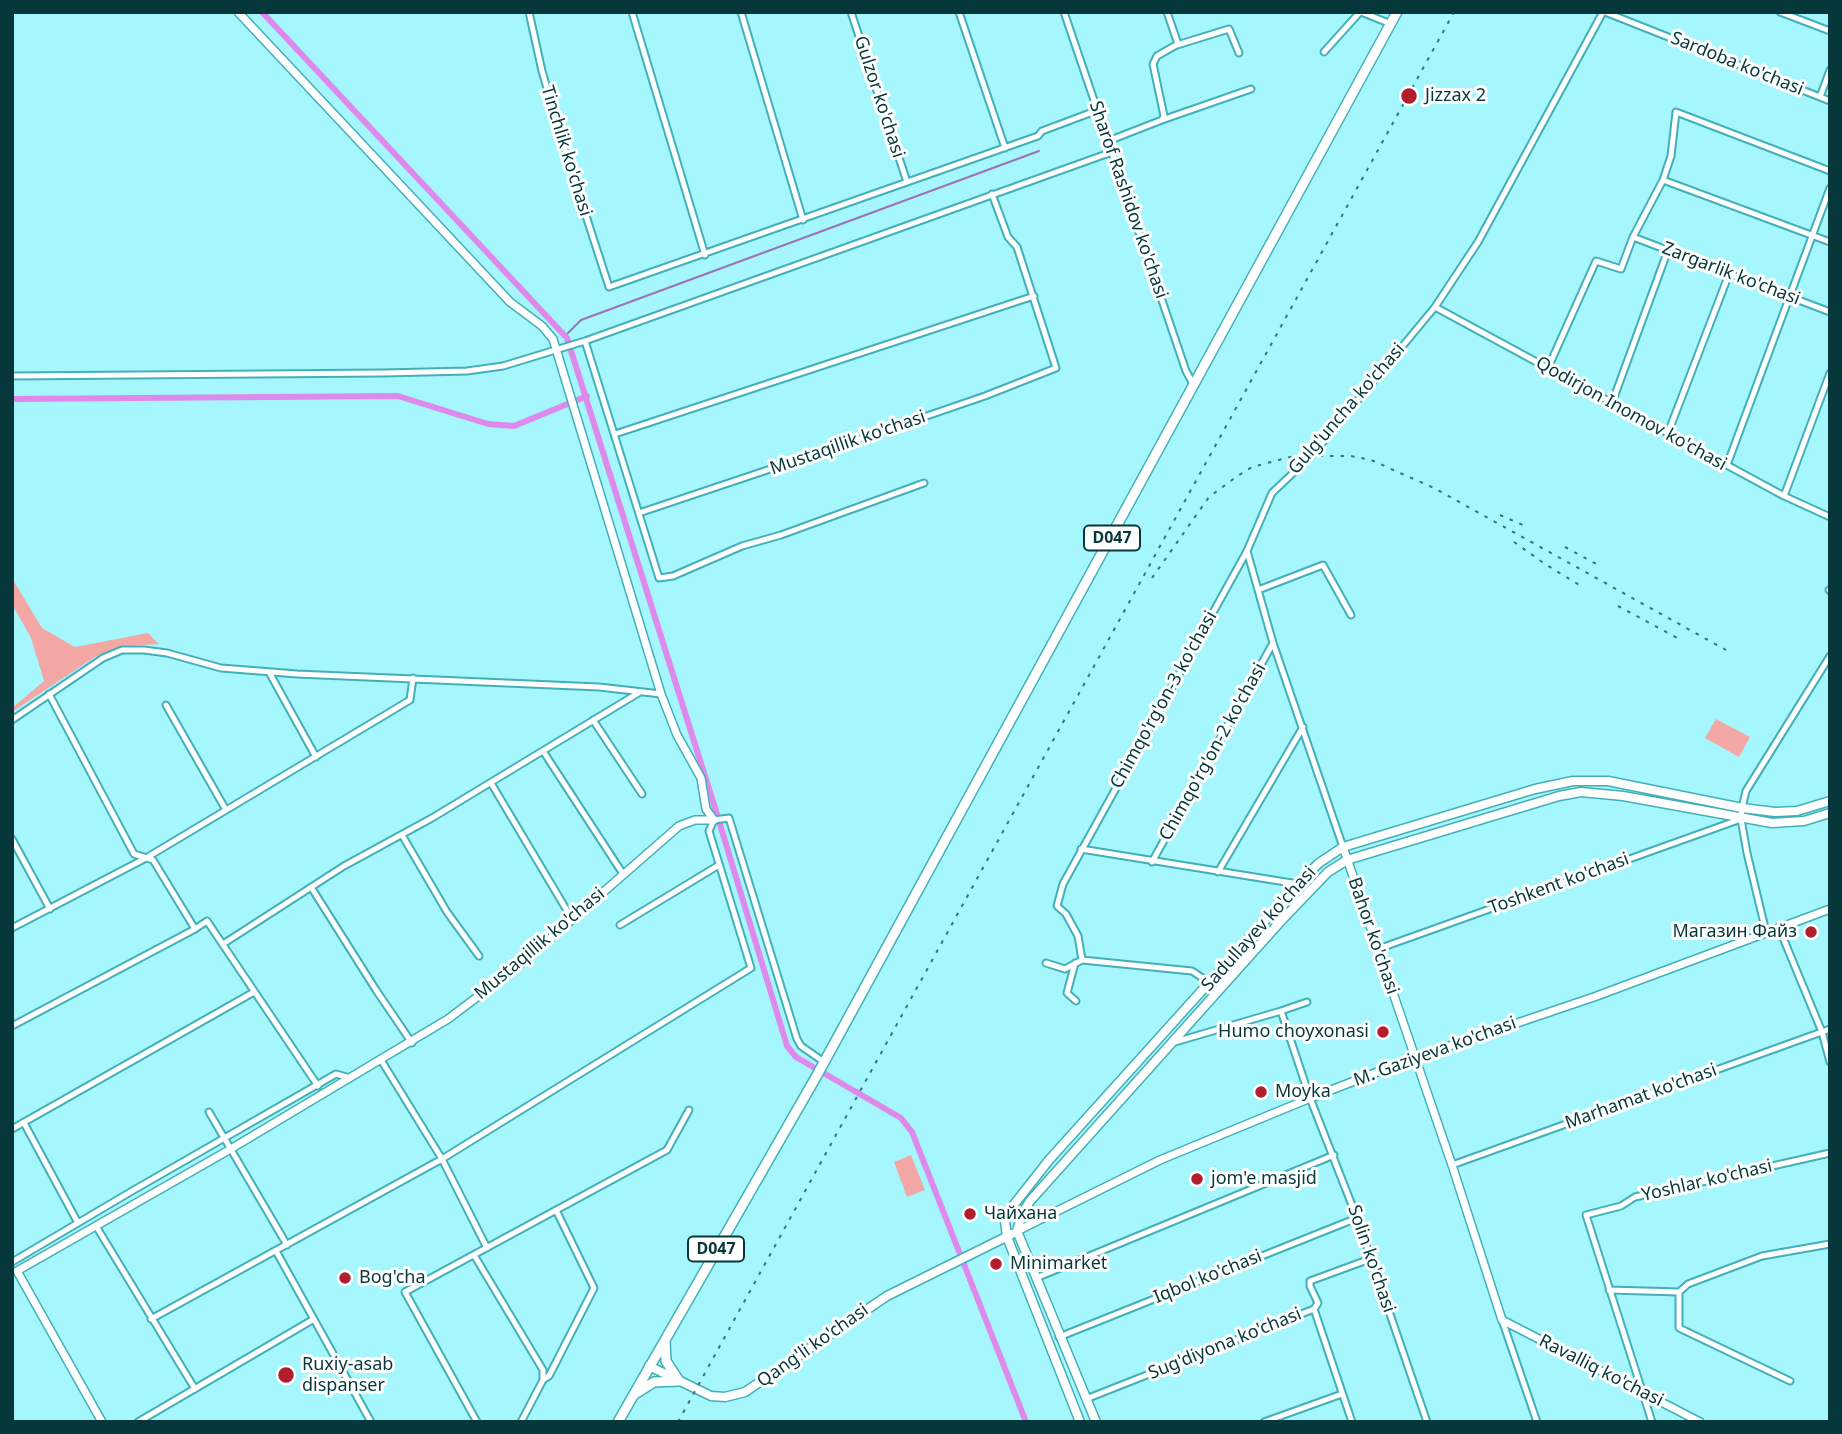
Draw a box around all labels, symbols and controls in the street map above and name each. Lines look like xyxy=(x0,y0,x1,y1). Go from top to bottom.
street label: Sardoba ko'chasi xyxy=(1667,28,1807,100)
street label: Gulzor ko'chasi xyxy=(849,33,909,161)
street label: Tinchlik ko'chasi xyxy=(536,83,596,219)
place label: Jizzax 2 xyxy=(1425,85,1486,107)
marker: Jizzax 2 xyxy=(1399,86,1419,106)
street label: Sharof Rashidov ko'chasi xyxy=(1084,98,1172,302)
street label: Zargarlik ko'chasi xyxy=(1659,238,1803,310)
street label: Gulg'uncha ko'chasi xyxy=(1284,339,1410,479)
street label: Qodirjon Inomov ko'chasi xyxy=(1532,352,1730,476)
street label: Mustaqillik ko'chasi xyxy=(767,406,929,480)
road number: D047 xyxy=(1084,526,1140,551)
street label: Chimqo'rg'on-3 ko'chasi xyxy=(1106,607,1222,793)
street label: Chimqo'rg'on-2 ko'chasi xyxy=(1155,659,1271,845)
street label: Toshkent ko'chasi xyxy=(1486,849,1632,919)
street label: Sadullayev ko'chasi xyxy=(1197,862,1321,996)
street label: Bahor ko'chasi xyxy=(1343,875,1403,997)
street label: Mustaqillik ko'chasi xyxy=(471,883,609,1005)
place label: Магазин Файз xyxy=(1672,921,1797,943)
marker: Магазин Файз xyxy=(1803,924,1819,940)
street label: M. Gaziyeva ko'chasi xyxy=(1351,1013,1519,1091)
place label: Humo choyxonasi xyxy=(1218,1021,1369,1043)
marker: Humo choyxonasi xyxy=(1375,1024,1391,1040)
street label: Marhamat ko'chasi xyxy=(1562,1060,1720,1134)
place label: Moyka xyxy=(1275,1081,1331,1103)
marker: Moyka xyxy=(1253,1084,1269,1100)
street label: Yoshlar ko'chasi xyxy=(1640,1155,1774,1207)
place label: jom'e masjid xyxy=(1211,1168,1317,1190)
marker: jom'e masjid xyxy=(1189,1171,1205,1187)
street label: Solin ko'chasi xyxy=(1343,1202,1399,1316)
place label: Чайхана xyxy=(984,1203,1057,1225)
marker: Чайхана xyxy=(962,1206,978,1222)
road number: D047 xyxy=(688,1236,744,1261)
street label: Iqbol ko'chasi xyxy=(1151,1245,1265,1309)
place label: Minimarket xyxy=(1010,1253,1107,1275)
marker: Minimarket xyxy=(988,1256,1004,1272)
place label: Bog'cha xyxy=(359,1267,425,1289)
marker: Bog'cha xyxy=(337,1270,353,1286)
street label: Qang'li ko'chasi xyxy=(753,1300,873,1392)
street label: Sug'diyona ko'chasi xyxy=(1145,1303,1305,1385)
street label: Ravalliq ko'chasi xyxy=(1535,1330,1667,1412)
place label: Ruxiy-asab dispanser xyxy=(302,1354,393,1396)
marker: Ruxiy-asab dispanser xyxy=(276,1365,296,1385)

